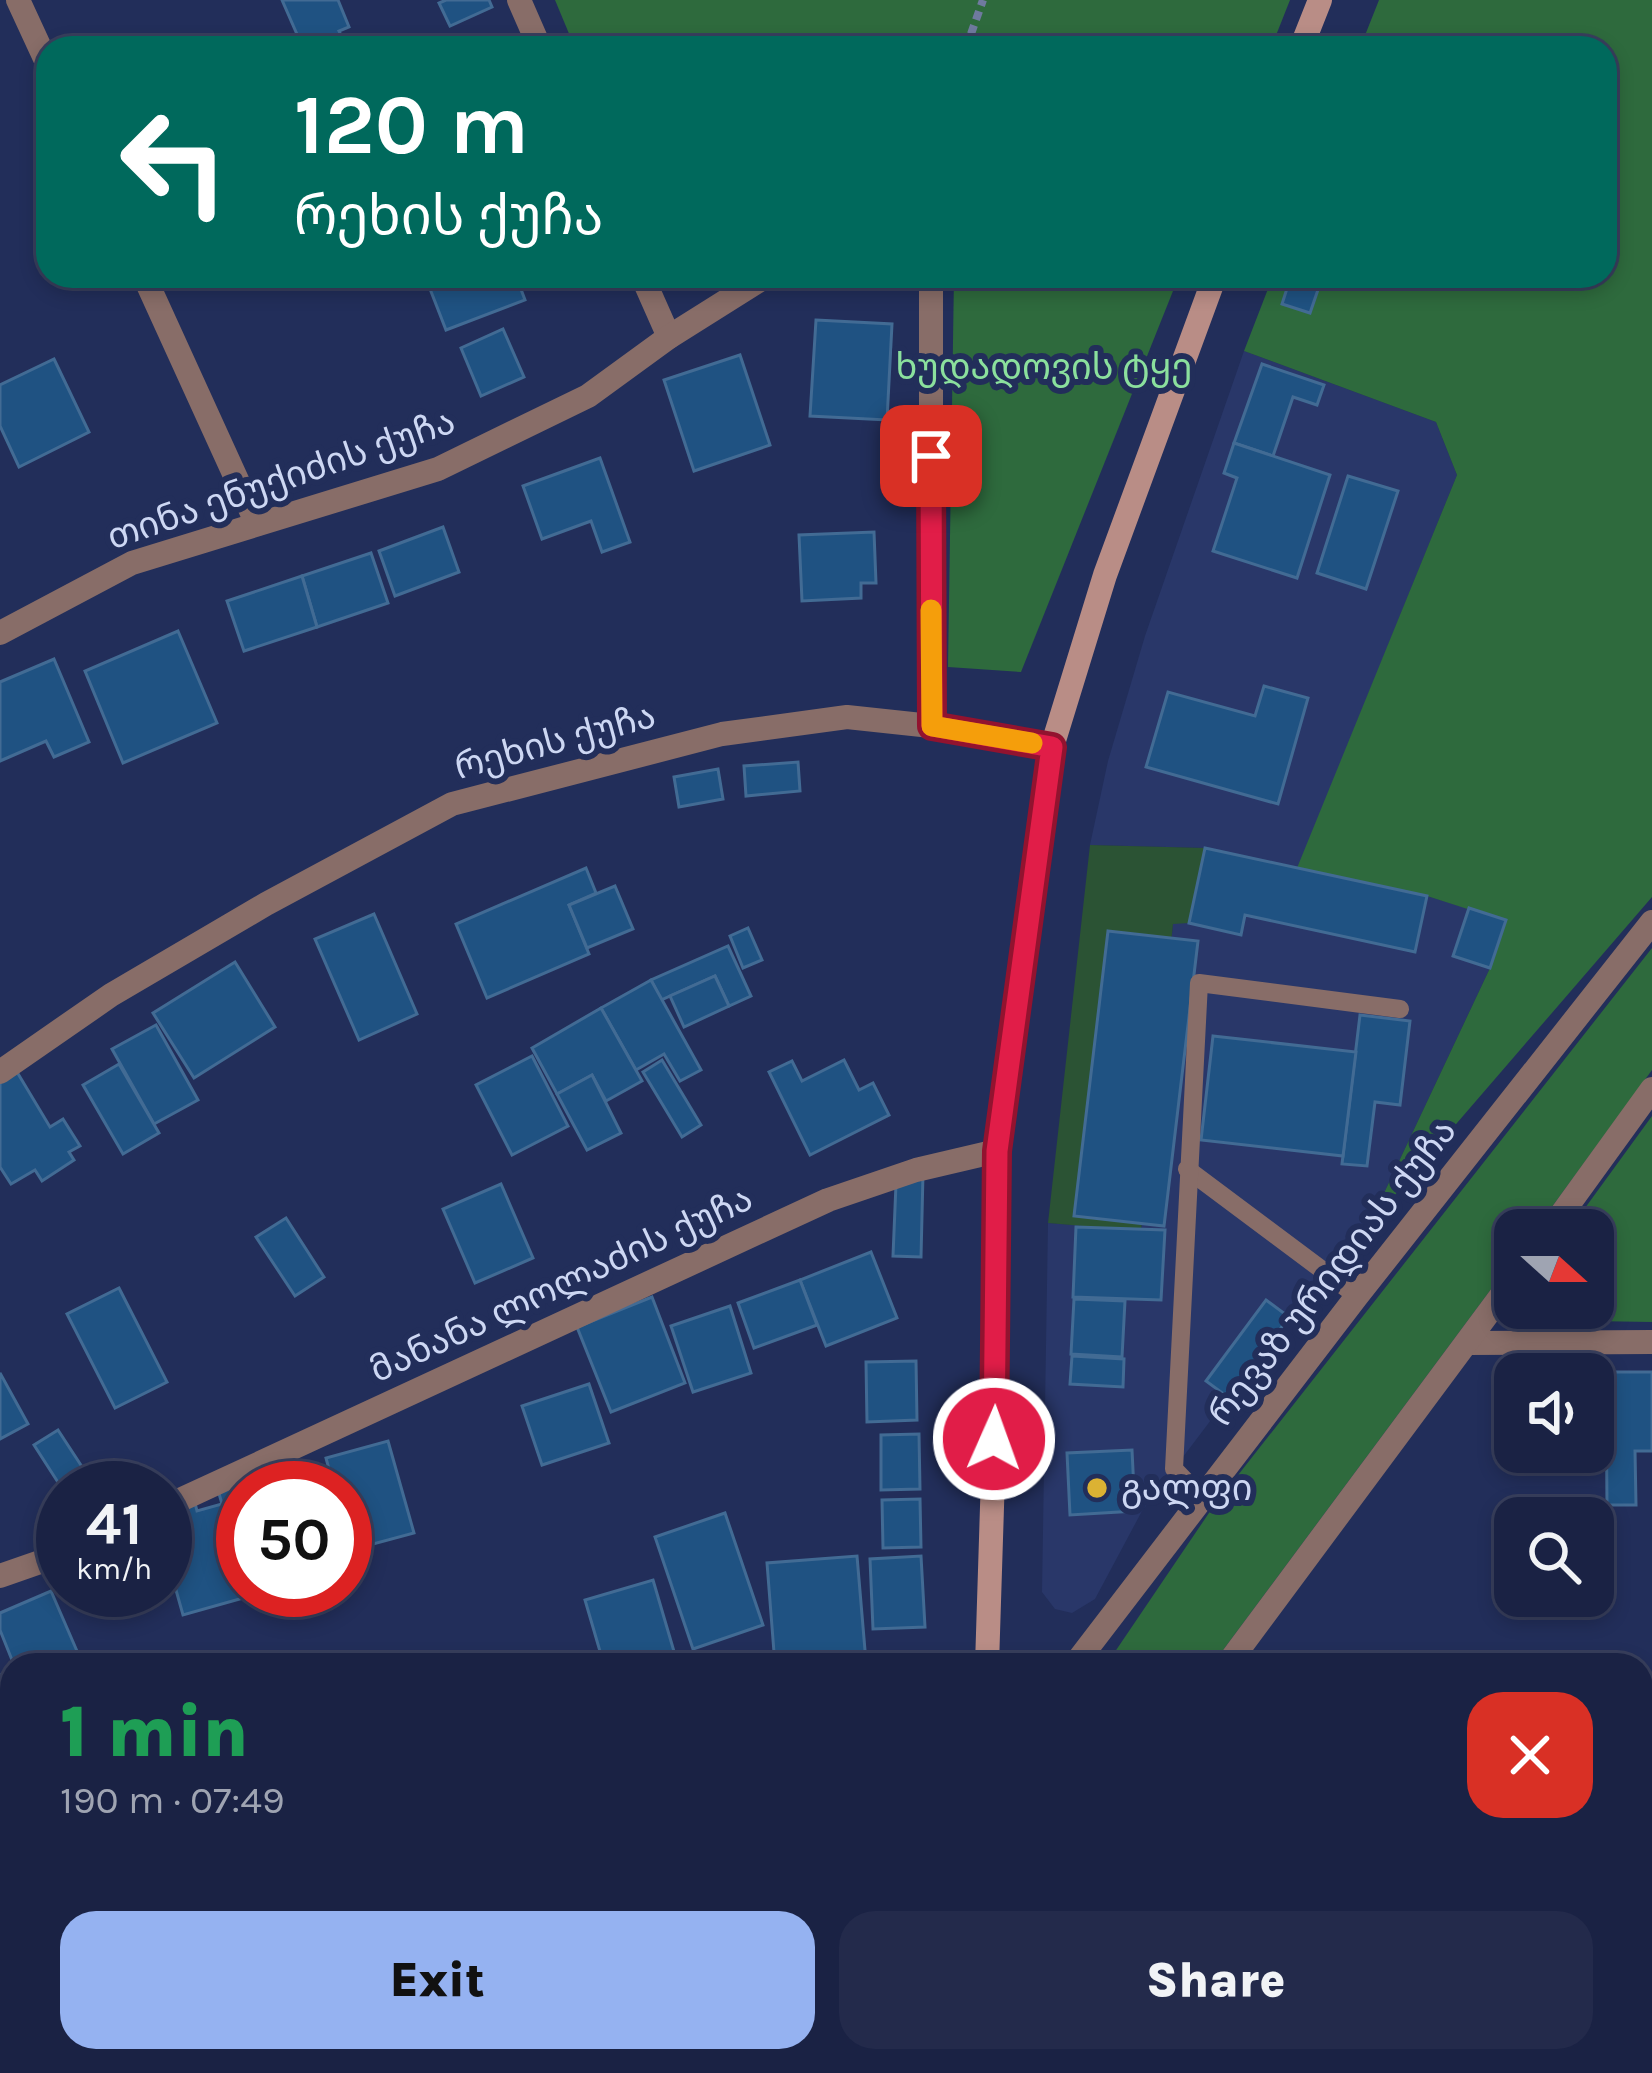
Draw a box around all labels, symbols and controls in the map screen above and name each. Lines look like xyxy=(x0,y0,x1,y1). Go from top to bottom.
text: 120 m xyxy=(294,76,529,174)
icon: left xyxy=(96,84,252,240)
text: რეხის ქუჩა xyxy=(294,184,603,248)
park label: ხუდადოვის ტყე xyxy=(896,346,1192,389)
street label: თინა ენუქიძის ქუჩა xyxy=(102,400,460,558)
pin xyxy=(880,405,982,507)
icon: arrive xyxy=(898,423,964,489)
street label: რეხის ქუჩა xyxy=(450,694,660,788)
street label: რევაზ ურიდიას ქუჩა xyxy=(1199,1110,1466,1434)
street label: მანანა ლოლაძის ქუჩა xyxy=(363,1177,759,1392)
north arrow xyxy=(1494,1209,1614,1329)
map controls xyxy=(1494,1209,1614,1617)
button: sound xyxy=(1494,1353,1614,1473)
position arrow xyxy=(931,1376,1057,1502)
speed limit sign: 50 xyxy=(216,1461,372,1617)
place label: გალფი xyxy=(1121,1467,1252,1510)
marker: გალფი xyxy=(1084,1475,1110,1501)
text: 41 xyxy=(85,1489,143,1559)
button: search xyxy=(1494,1497,1614,1617)
text: km/h xyxy=(76,1551,152,1587)
text: 1 min xyxy=(60,1690,249,1774)
button: close xyxy=(1467,1692,1593,1818)
text: 190 m · 07:49 xyxy=(60,1777,285,1823)
button: Exit xyxy=(60,1911,815,2049)
button: Share xyxy=(839,1911,1593,2049)

